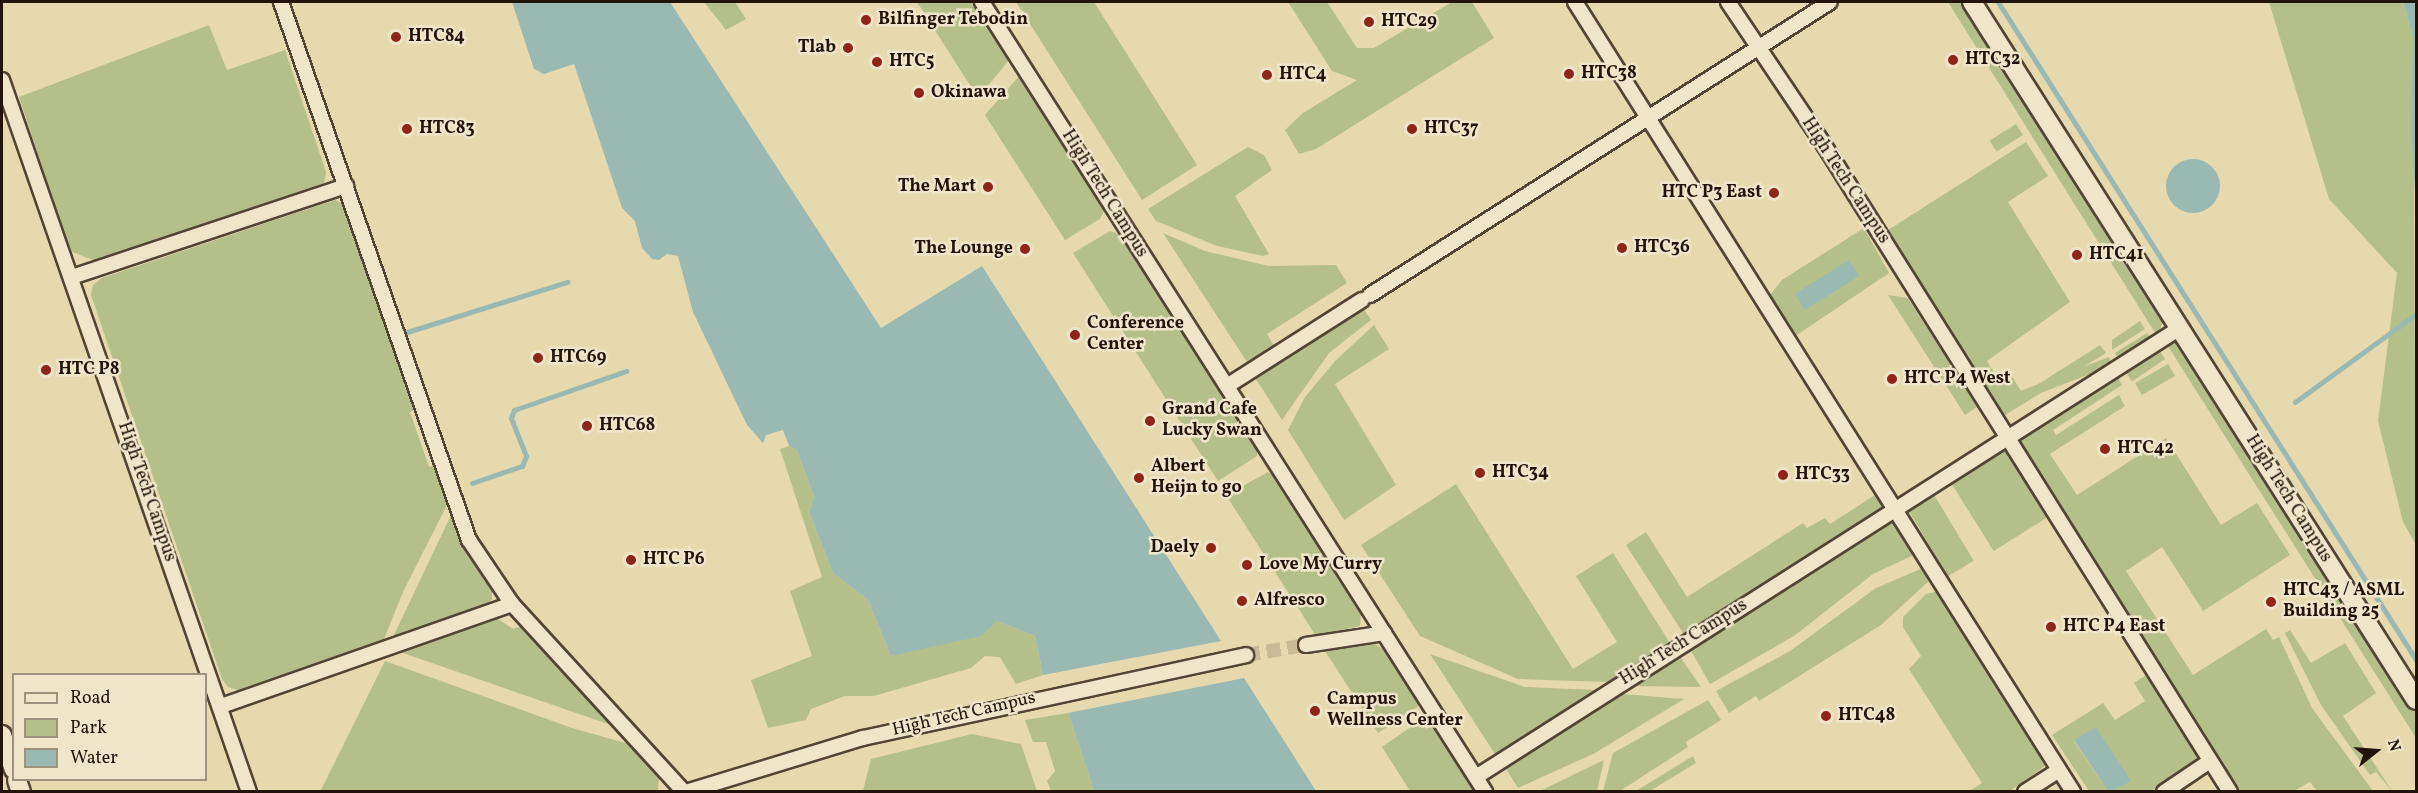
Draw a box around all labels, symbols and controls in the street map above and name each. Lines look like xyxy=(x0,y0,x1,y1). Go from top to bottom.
place label: Bilfinger Tebodin xyxy=(878,9,1028,31)
place label: HTC29 xyxy=(1381,11,1437,33)
marker: Bilfinger Tebodin xyxy=(859,13,873,27)
marker: HTC29 xyxy=(1362,15,1376,29)
place label: HTC84 xyxy=(408,26,465,48)
marker: HTC84 xyxy=(389,30,403,44)
place label: Tlab xyxy=(798,37,836,59)
marker: Tlab xyxy=(841,41,855,55)
place label: HTC32 xyxy=(1965,49,2020,71)
place label: HTC5 xyxy=(889,51,934,73)
marker: HTC32 xyxy=(1946,53,1960,67)
marker: HTC5 xyxy=(870,55,884,69)
place label: HTC38 xyxy=(1581,63,1637,85)
place label: HTC4 xyxy=(1279,64,1327,86)
marker: HTC38 xyxy=(1562,67,1576,81)
marker: HTC4 xyxy=(1260,68,1274,82)
place label: Okinawa xyxy=(931,82,1007,104)
marker: Okinawa xyxy=(912,86,926,100)
street label: High Tech Campus xyxy=(1796,113,1894,249)
place label: HTC83 xyxy=(419,118,475,140)
place label: HTC37 xyxy=(1424,118,1478,140)
marker: HTC83 xyxy=(400,122,414,136)
marker: HTC37 xyxy=(1405,122,1419,136)
street label: High Tech Campus xyxy=(1056,126,1152,262)
place label: The Mart xyxy=(898,176,976,198)
marker: The Mart xyxy=(981,180,995,194)
place label: HTC P3 East xyxy=(1661,182,1762,204)
marker: HTC P3 East xyxy=(1767,186,1781,200)
place label: HTC36 xyxy=(1634,237,1690,259)
place label: The Lounge xyxy=(914,238,1013,260)
marker: HTC36 xyxy=(1615,241,1629,255)
marker: The Lounge xyxy=(1018,242,1032,256)
place label: HTC41 xyxy=(2089,244,2144,266)
marker: HTC41 xyxy=(2070,248,2084,262)
place label: Conference Center xyxy=(1087,314,1184,356)
marker: Conference Center xyxy=(1068,328,1082,342)
place label: HTC69 xyxy=(550,347,607,369)
marker: HTC69 xyxy=(531,351,545,365)
place label: HTC P8 xyxy=(58,359,120,381)
marker: HTC P8 xyxy=(39,363,53,377)
place label: HTC P4 West xyxy=(1904,368,2011,390)
marker: HTC P4 West xyxy=(1885,372,1899,386)
place label: Grand Cafe Lucky Swan xyxy=(1162,400,1262,442)
marker: Grand Cafe Lucky Swan xyxy=(1143,414,1157,428)
place label: HTC68 xyxy=(599,415,655,437)
street label: High Tech Campus xyxy=(112,419,180,565)
marker: HTC68 xyxy=(580,419,594,433)
street label: High Tech Campus xyxy=(2240,431,2336,567)
place label: HTC42 xyxy=(2117,438,2174,460)
marker: HTC42 xyxy=(2098,442,2112,456)
place label: Albert Heijn to go xyxy=(1151,457,1242,500)
place label: HTC34 xyxy=(1492,462,1549,484)
place label: HTC33 xyxy=(1795,464,1850,486)
marker: HTC34 xyxy=(1473,466,1487,480)
marker: HTC33 xyxy=(1776,468,1790,482)
marker: Albert Heijn to go xyxy=(1132,471,1146,485)
place label: Daely xyxy=(1151,537,1199,559)
marker: Daely xyxy=(1204,541,1218,555)
place label: HTC P6 xyxy=(643,549,705,571)
marker: HTC P6 xyxy=(624,553,638,567)
place label: Love My Curry xyxy=(1259,554,1382,576)
marker: Love My Curry xyxy=(1240,558,1254,572)
place label: HTC43 / ASML Building 25 xyxy=(2283,581,2404,624)
place label: Alfresco xyxy=(1254,590,1325,612)
marker: Alfresco xyxy=(1235,594,1249,608)
street label: High Tech Campus xyxy=(1616,595,1752,691)
marker: HTC43 / ASML Building 25 xyxy=(2264,595,2278,609)
place label: HTC P4 East xyxy=(2063,616,2165,638)
marker: HTC P4 East xyxy=(2044,620,2058,634)
legend xyxy=(12,673,207,781)
text: Road xyxy=(70,686,111,711)
street label: High Tech Campus xyxy=(890,688,1038,742)
place label: Campus Wellness Center xyxy=(1327,690,1463,732)
marker: Campus Wellness Center xyxy=(1308,704,1322,718)
place label: HTC48 xyxy=(1838,705,1895,727)
marker: HTC48 xyxy=(1819,709,1833,723)
text: Park xyxy=(70,716,107,741)
north arrow xyxy=(2346,721,2406,781)
text: N xyxy=(2381,737,2405,755)
text: Water xyxy=(70,746,118,771)

